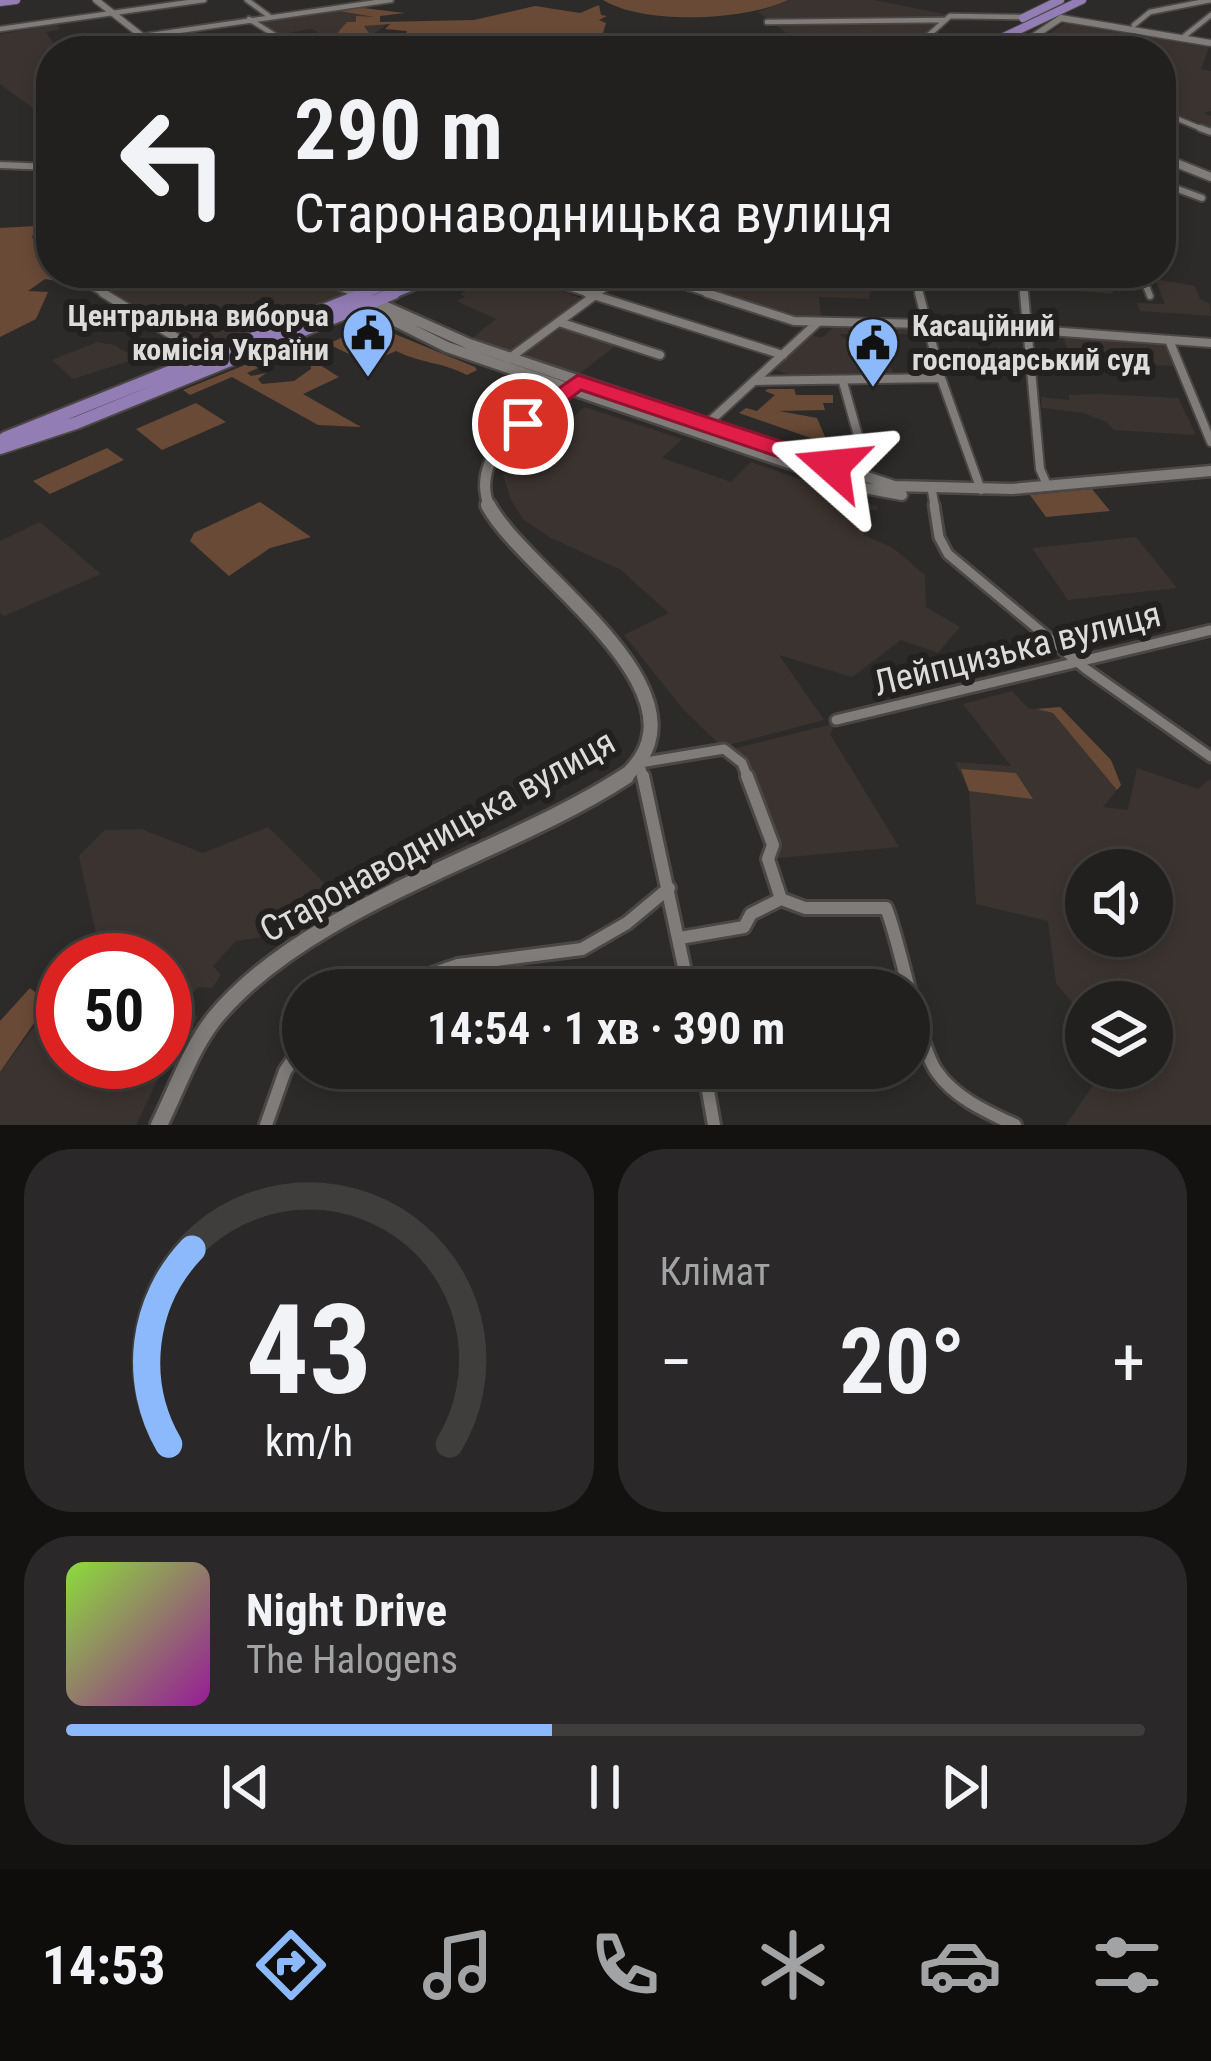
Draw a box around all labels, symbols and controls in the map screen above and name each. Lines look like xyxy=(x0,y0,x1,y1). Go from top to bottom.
text: 290 m xyxy=(294,81,503,180)
icon: left xyxy=(96,84,252,240)
text: Старонаводницька вулиця xyxy=(294,182,893,245)
place label: Центральна виборча комісія України xyxy=(68,298,329,367)
public building icon: Центральна виборча комісія України xyxy=(340,305,396,379)
place label: Касаційний господарський суд xyxy=(912,308,1150,377)
public building icon: Касаційний господарський суд xyxy=(845,315,901,389)
pin xyxy=(472,373,574,475)
icon: arrive xyxy=(490,391,556,457)
position arrow xyxy=(769,403,895,529)
street label: Лейпцизька вулиця xyxy=(869,593,1165,705)
street label: Старонаводницька вулиця xyxy=(253,721,622,951)
map controls xyxy=(1065,849,1173,1089)
button: sound xyxy=(1065,849,1173,957)
speed limit sign: 50 xyxy=(36,933,192,1089)
button: layers xyxy=(1065,981,1173,1089)
text: 14:54 · 1 хв · 390 m xyxy=(427,1002,785,1055)
text: Клімат xyxy=(660,1249,770,1295)
text: 43 xyxy=(246,1277,372,1423)
text: 20° xyxy=(839,1310,965,1415)
text: − xyxy=(660,1324,693,1401)
text: + xyxy=(1112,1324,1145,1401)
text: km/h xyxy=(265,1415,353,1465)
text: Night Drive xyxy=(246,1584,447,1637)
text: The Halogens xyxy=(246,1637,458,1683)
icon: previous xyxy=(213,1754,279,1820)
icon: pause xyxy=(572,1754,638,1820)
icon: next xyxy=(932,1754,998,1820)
icon: directions xyxy=(249,1923,333,2007)
icon: music xyxy=(416,1923,500,2007)
icon: phone xyxy=(583,1923,667,2007)
icon: climate xyxy=(751,1923,835,2007)
icon: car xyxy=(918,1923,1002,2007)
icon: filters xyxy=(1085,1923,1169,2007)
text: 14:53 xyxy=(42,1934,166,1997)

